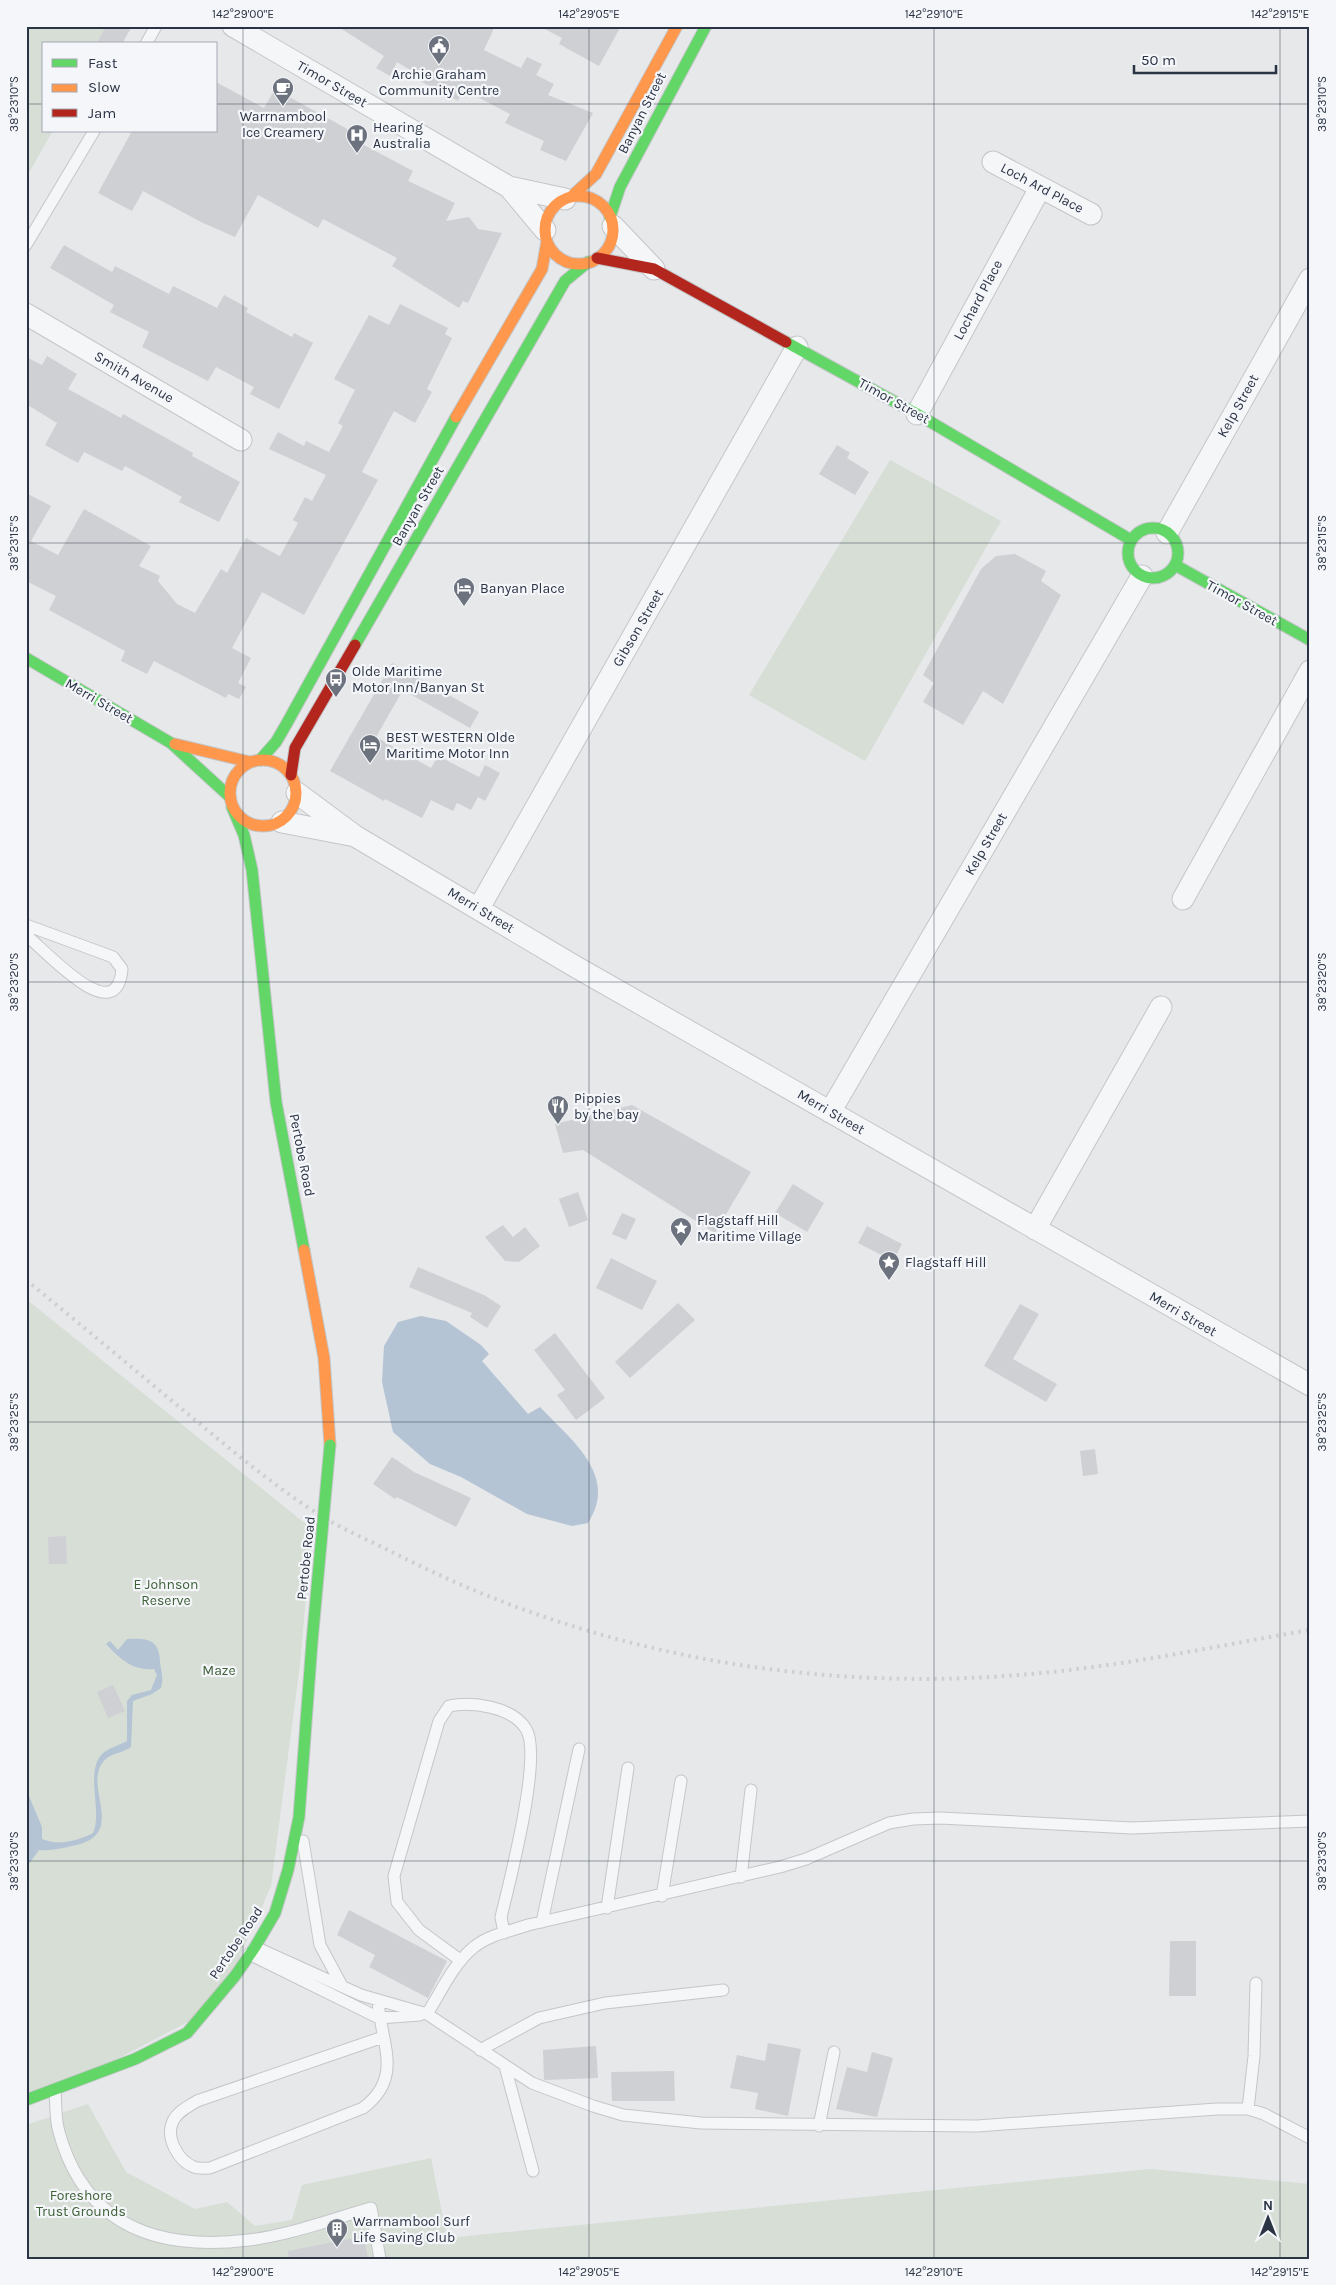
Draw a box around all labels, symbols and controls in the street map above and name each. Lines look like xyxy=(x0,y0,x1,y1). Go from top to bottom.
text: 142°29'00"E xyxy=(212,7,274,21)
text: 142°29'05"E xyxy=(558,7,620,21)
text: 142°29'10"E xyxy=(905,7,963,21)
text: 142°29'15"E xyxy=(1251,7,1309,21)
public building icon: Archie Graham Community Centre xyxy=(427,34,451,65)
legend xyxy=(42,42,218,132)
scale bar xyxy=(1134,42,1276,74)
text: 50 m xyxy=(1141,51,1176,69)
text: Fast xyxy=(88,54,118,72)
street label: Timor Street xyxy=(294,57,370,111)
place label: Archie Graham Community Centre xyxy=(379,66,499,99)
street label: Banyan Street xyxy=(614,69,670,157)
text: 38°23'10"S xyxy=(7,76,21,132)
cafe icon: Warrnambool Ice Creamery xyxy=(271,76,295,107)
text: 38°23'10"S xyxy=(1315,76,1329,132)
text: Slow xyxy=(88,78,120,96)
text: Jam xyxy=(88,104,116,122)
place label: Warrnambool Ice Creamery xyxy=(240,108,326,141)
place label: Hearing Australia xyxy=(373,119,431,152)
hospital icon: Hearing Australia xyxy=(345,123,369,154)
street label: Loch Ard Place xyxy=(998,159,1086,217)
street label: Lochard Place xyxy=(950,257,1006,343)
street label: Smith Avenue xyxy=(91,347,177,407)
street label: Kelp Street xyxy=(1214,371,1262,441)
street label: Timor Street xyxy=(855,374,933,428)
street label: Banyan Street xyxy=(388,463,448,549)
text: 38°23'15"S xyxy=(7,515,21,571)
text: 38°23'15"S xyxy=(1315,515,1329,571)
hotel icon: Banyan Place xyxy=(452,576,476,607)
street label: Timor Street xyxy=(1203,576,1281,630)
place label: Banyan Place xyxy=(480,580,565,597)
street label: Gibson Street xyxy=(609,586,667,670)
place label: Olde Maritime Motor Inn/Banyan St xyxy=(352,663,484,696)
bus stop icon: Olde Maritime Motor Inn/Banyan St xyxy=(324,667,348,698)
street label: Merri Street xyxy=(62,675,136,727)
place label: BEST WESTERN Olde Maritime Motor Inn xyxy=(386,729,515,762)
hotel icon: BEST WESTERN Olde Maritime Motor Inn xyxy=(358,733,382,764)
street label: Kelp Street xyxy=(961,810,1011,878)
street label: Merri Street xyxy=(444,883,518,937)
text: 38°23'20"S xyxy=(7,952,21,1012)
text: 38°23'20"S xyxy=(1315,952,1329,1012)
street label: Merri Street xyxy=(794,1086,868,1138)
place label: Pippies by the bay xyxy=(574,1090,639,1123)
restaurant icon: Pippies by the bay xyxy=(546,1094,570,1125)
street label: Pertobe Road xyxy=(286,1112,318,1198)
place label: Flagstaff Hill Maritime Village xyxy=(697,1212,802,1245)
place icon: Flagstaff Hill Maritime Village xyxy=(669,1216,693,1247)
place icon: Flagstaff Hill xyxy=(877,1250,901,1281)
place label: Flagstaff Hill xyxy=(905,1254,986,1271)
street label: Merri Street xyxy=(1146,1288,1220,1340)
text: 38°23'25"S xyxy=(7,1393,21,1451)
text: 38°23'25"S xyxy=(1315,1393,1329,1451)
street label: Pertobe Road xyxy=(293,1515,319,1601)
park label: E Johnson Reserve xyxy=(134,1576,198,1609)
park label: Maze xyxy=(202,1662,236,1679)
text: 38°23'30"S xyxy=(7,1831,21,1891)
text: 38°23'30"S xyxy=(1315,1831,1329,1891)
street label: Pertobe Road xyxy=(205,1903,267,1983)
park label: Foreshore Trust Grounds xyxy=(36,2187,126,2220)
north arrow xyxy=(1244,2192,1294,2242)
text: N xyxy=(1263,2197,1273,2214)
place label: Warrnambool Surf Life Saving Club xyxy=(353,2213,470,2246)
building icon: Warrnambool Surf Life Saving Club xyxy=(325,2217,349,2248)
text: 142°29'00"E xyxy=(212,2265,274,2279)
text: 142°29'05"E xyxy=(558,2265,620,2279)
text: 142°29'10"E xyxy=(905,2265,963,2279)
text: 142°29'15"E xyxy=(1251,2265,1309,2279)

